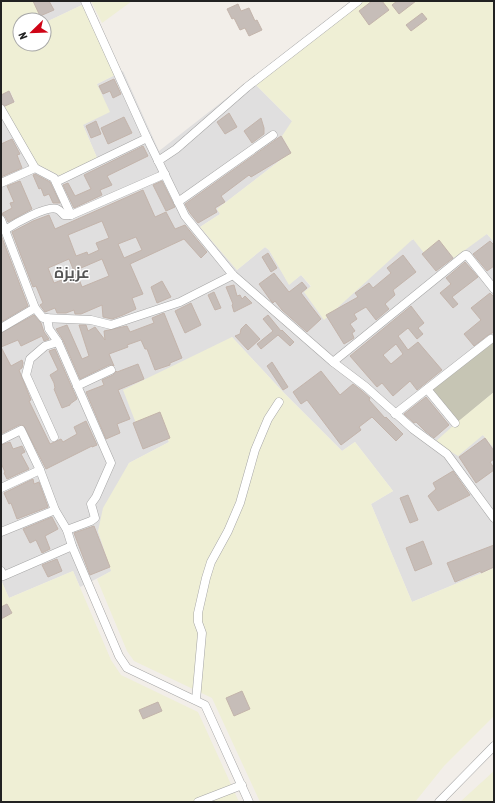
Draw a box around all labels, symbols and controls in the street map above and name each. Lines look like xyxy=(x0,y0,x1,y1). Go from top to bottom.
north arrow xyxy=(12,12,52,52)
text: N xyxy=(16,31,30,41)
district label: عزيزة xyxy=(54,264,90,282)

